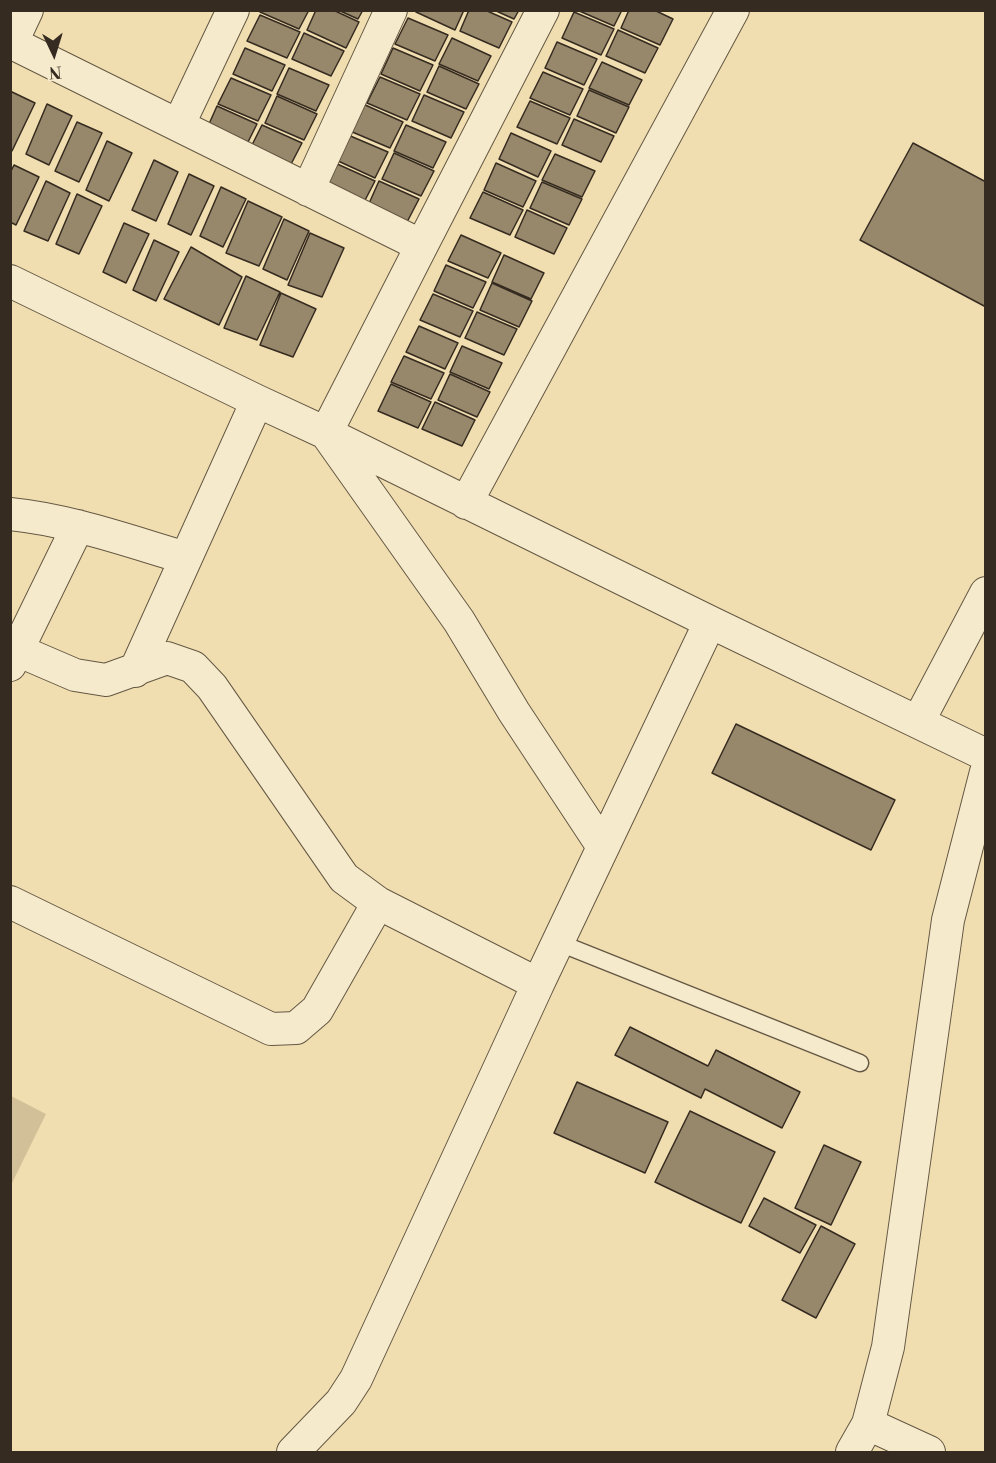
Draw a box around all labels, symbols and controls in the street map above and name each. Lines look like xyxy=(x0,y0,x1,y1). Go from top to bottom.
north arrow xyxy=(24,24,84,84)
text: N xyxy=(48,62,62,82)

